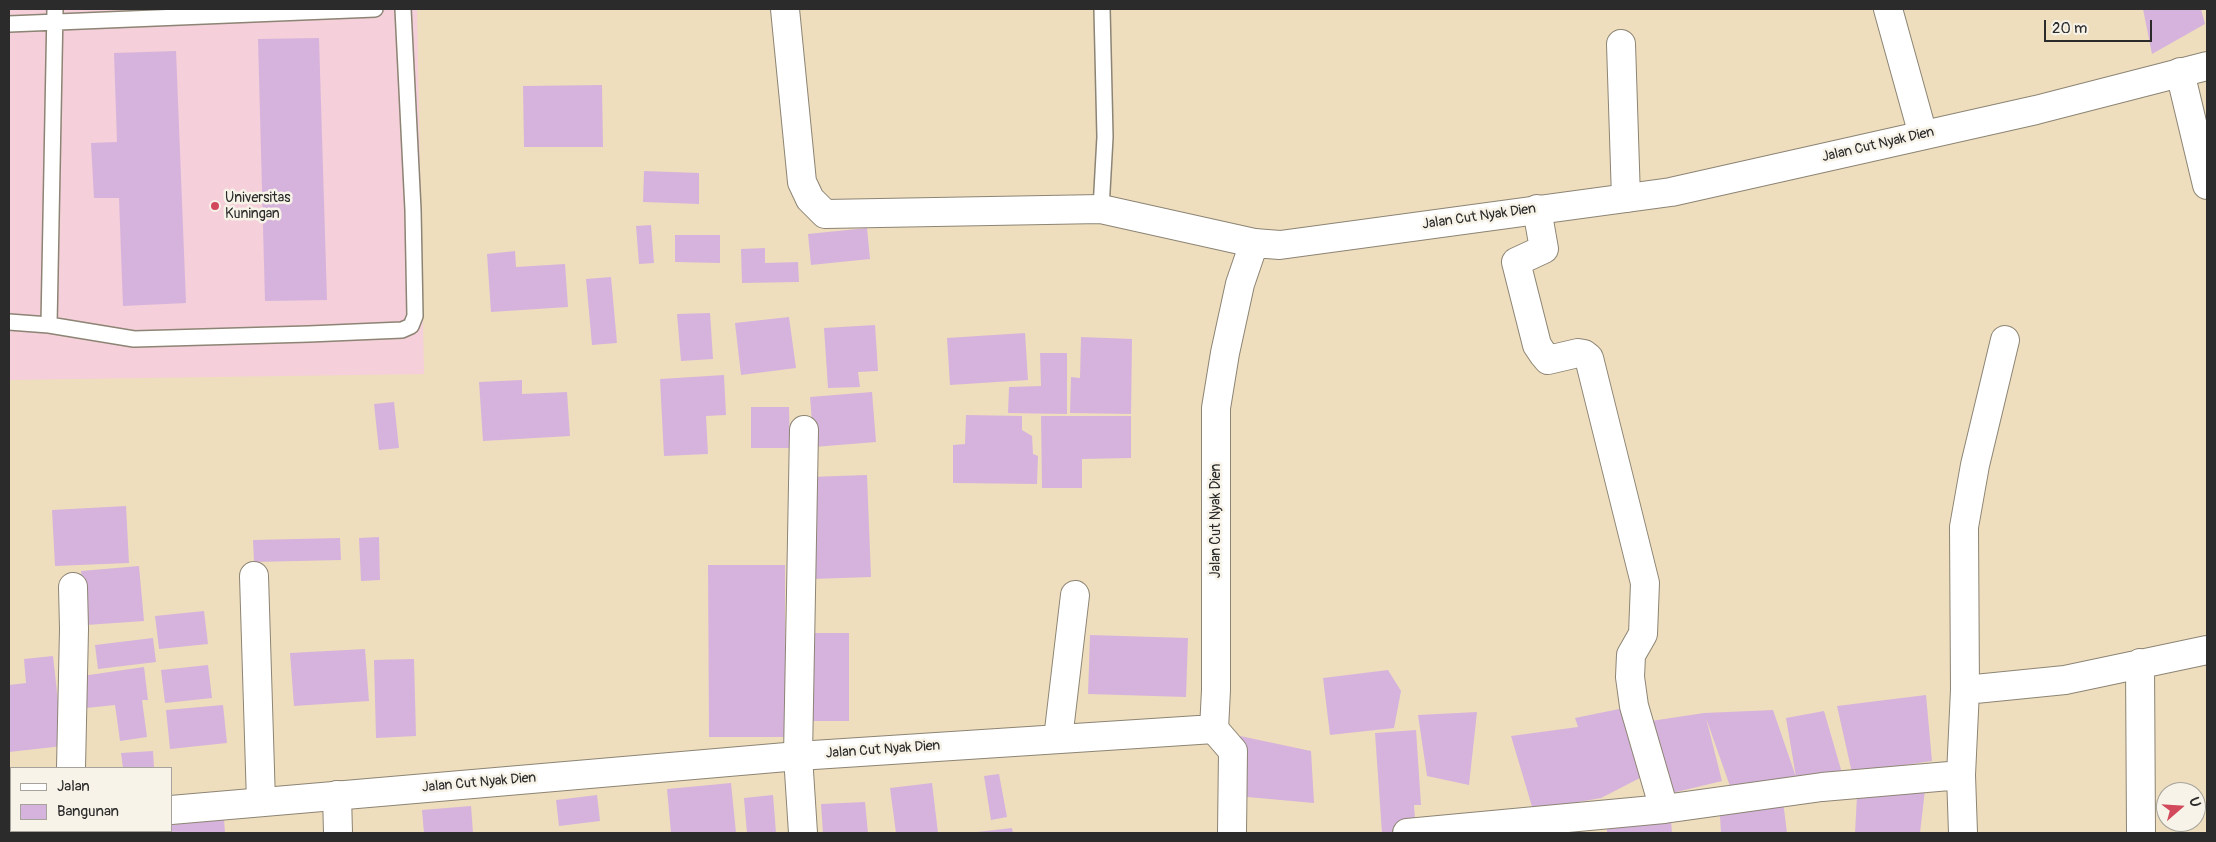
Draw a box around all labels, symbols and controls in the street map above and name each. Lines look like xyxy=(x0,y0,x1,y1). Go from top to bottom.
scale bar xyxy=(2046,10,2154,42)
text: 20 m xyxy=(2052,19,2087,38)
street label: Jalan Cut Nyak Dien xyxy=(1820,124,1936,166)
place label: Universitas Kuningan xyxy=(225,190,290,222)
marker: Universitas Kuningan xyxy=(209,200,221,212)
street label: Jalan Cut Nyak Dien xyxy=(1421,201,1537,233)
street label: Jalan Cut Nyak Dien xyxy=(1208,464,1224,578)
street label: Jalan Cut Nyak Dien xyxy=(825,738,941,762)
legend xyxy=(10,767,172,832)
street label: Jalan Cut Nyak Dien xyxy=(421,770,537,796)
text: Jalan xyxy=(57,777,90,796)
north arrow xyxy=(2156,782,2206,832)
text: U xyxy=(2185,795,2204,809)
text: Bangunan xyxy=(57,802,119,821)

